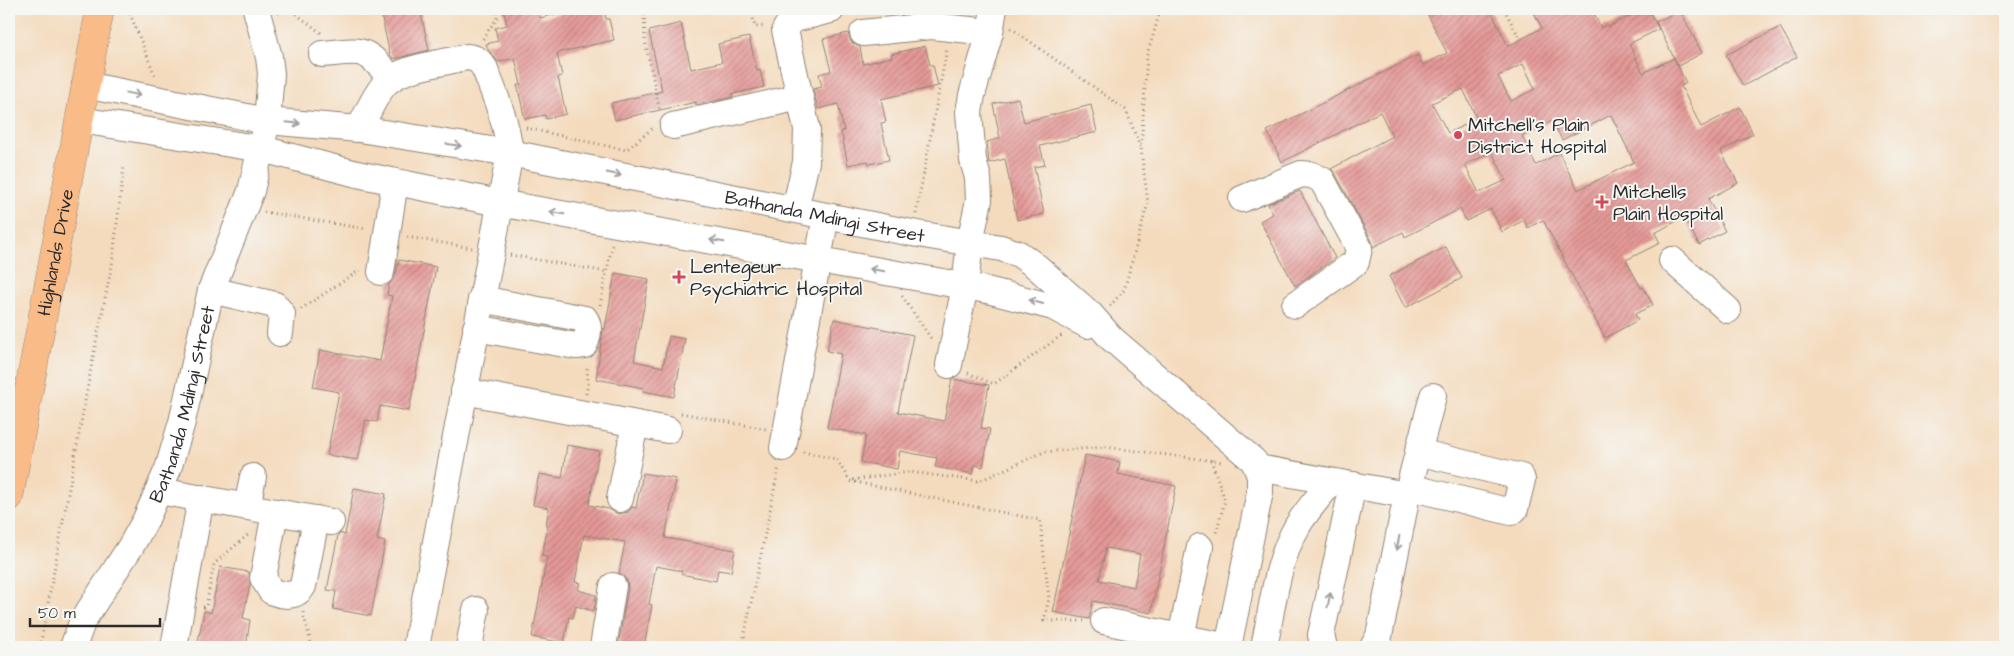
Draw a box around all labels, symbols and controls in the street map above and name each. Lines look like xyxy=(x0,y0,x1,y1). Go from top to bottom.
one-way arrow xyxy=(125,90,141,100)
place label: Mitchell's Plain District Hospital xyxy=(1468,112,1607,161)
one-way arrow xyxy=(285,118,301,128)
marker: Mitchell's Plain District Hospital xyxy=(1452,129,1464,141)
one-way arrow xyxy=(446,140,462,150)
one-way arrow xyxy=(606,169,622,179)
place label: Mitchells Plain Hospital xyxy=(1613,179,1723,228)
street label: Bathanda Mdingi Street xyxy=(722,184,927,250)
street label: Highlands Drive xyxy=(31,187,81,318)
marker: Mitchells Plain Hospital xyxy=(1595,195,1609,209)
one-way arrow xyxy=(550,207,566,217)
one-way arrow xyxy=(710,236,726,246)
place label: Lentegeur Psychiatric Hospital xyxy=(690,254,862,304)
one-way arrow xyxy=(870,264,886,274)
marker: Lentegeur Psychiatric Hospital xyxy=(672,270,686,284)
one-way arrow xyxy=(1029,297,1045,306)
street label: Bathanda Mdingi Street xyxy=(143,303,222,507)
one-way arrow xyxy=(1393,535,1403,551)
one-way arrow xyxy=(1325,592,1334,608)
scale bar xyxy=(30,596,160,628)
text: 50 m xyxy=(38,603,76,624)

